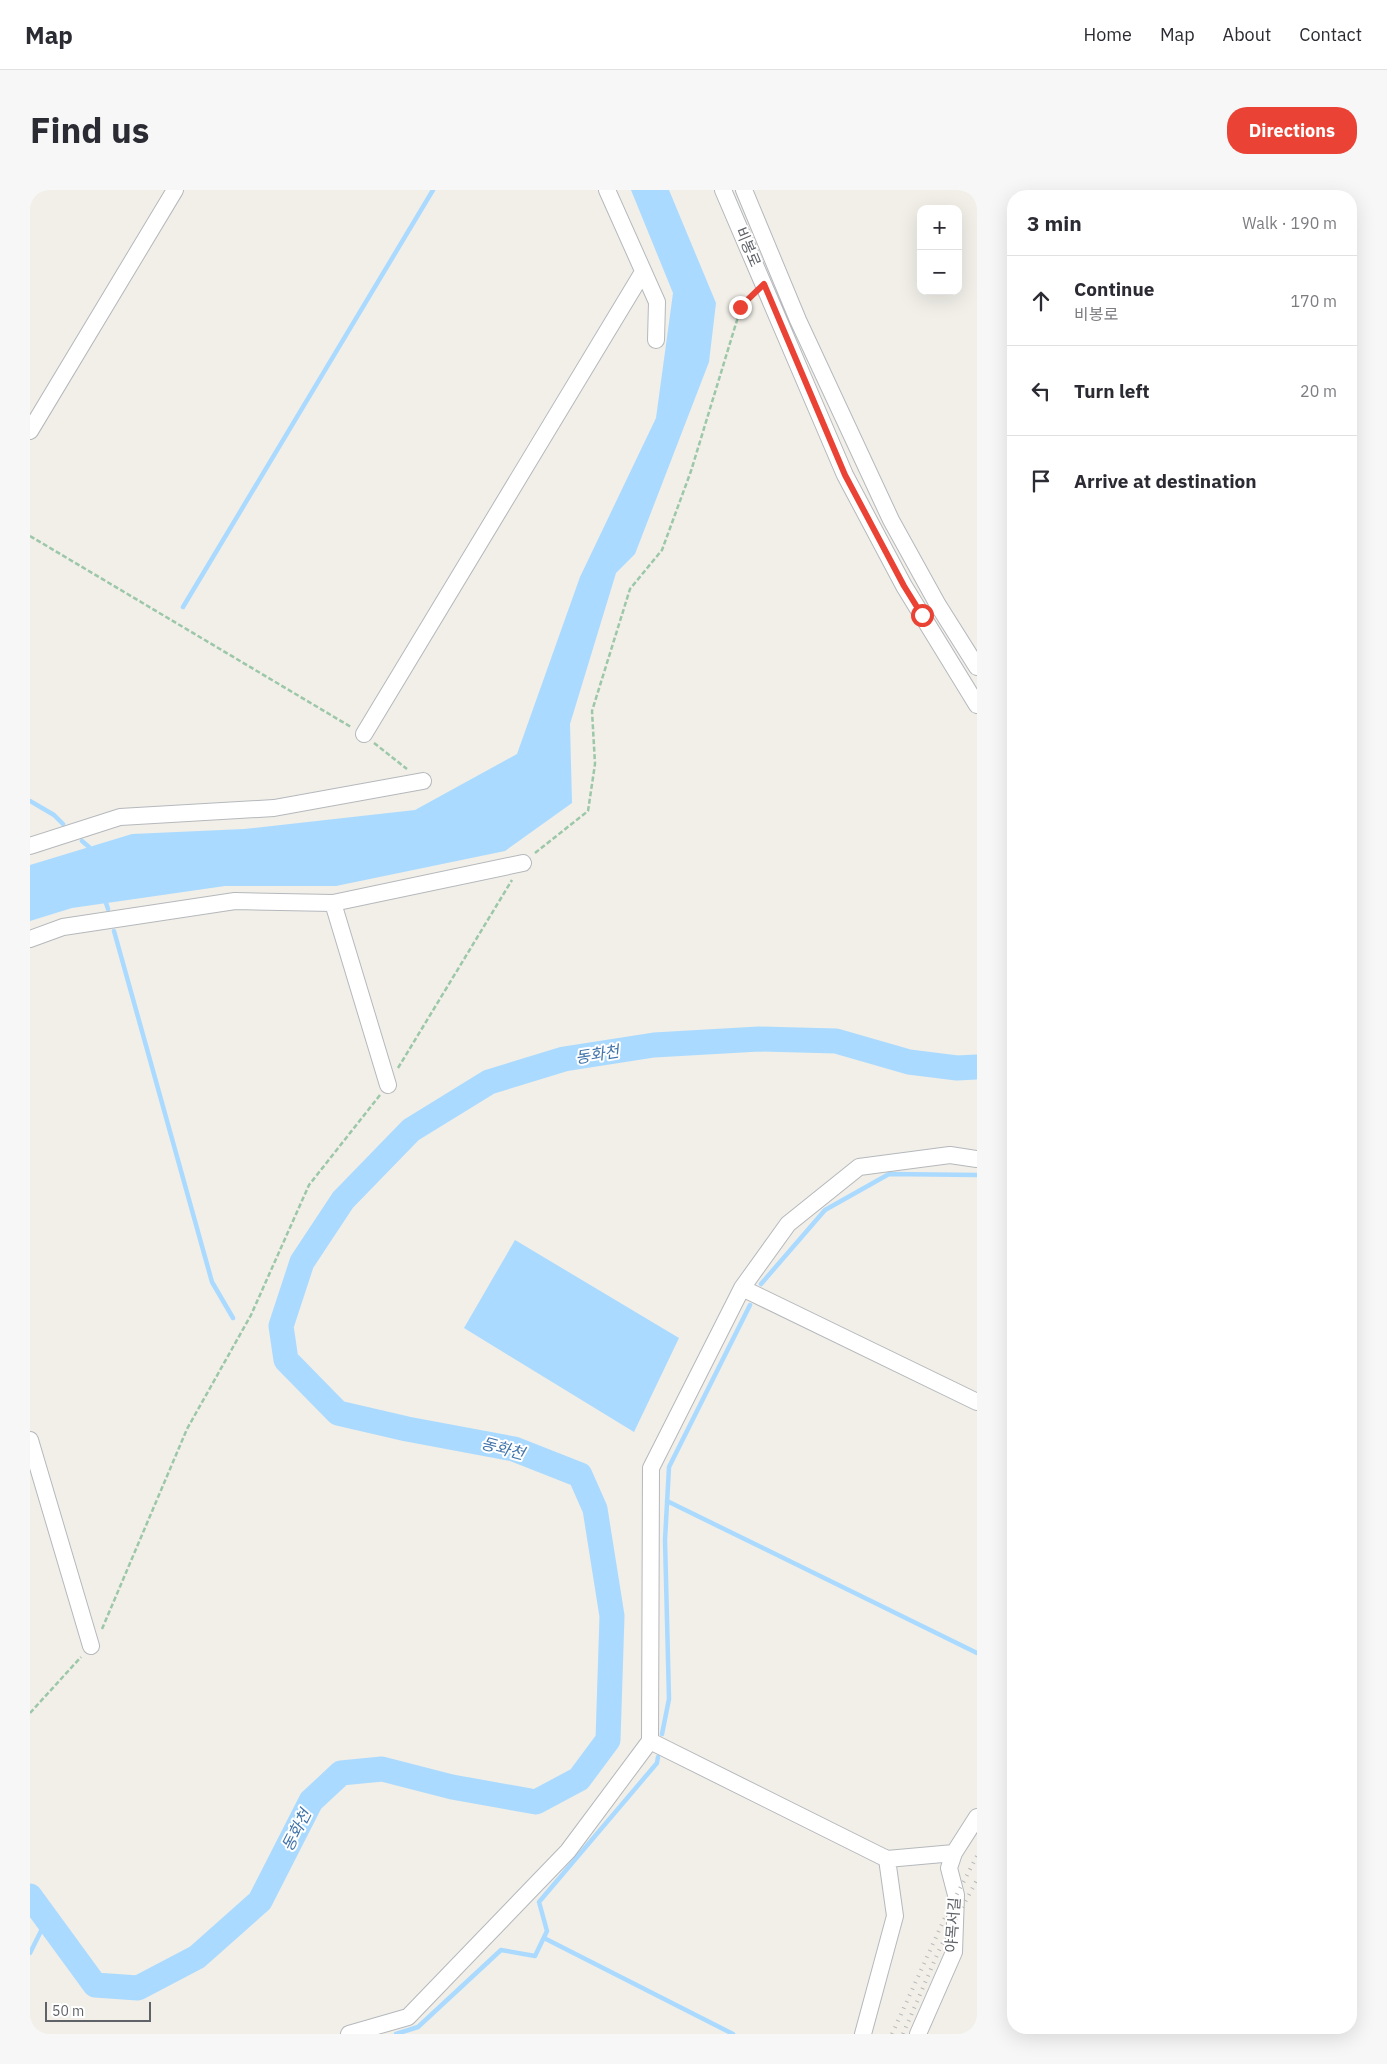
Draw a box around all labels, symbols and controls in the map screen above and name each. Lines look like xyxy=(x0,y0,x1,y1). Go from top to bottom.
text: Map xyxy=(25,19,73,51)
text: Home xyxy=(1084,23,1132,46)
text: Map xyxy=(1160,23,1195,46)
text: About xyxy=(1223,23,1271,46)
text: Contact xyxy=(1299,23,1362,46)
text: Find us xyxy=(30,107,149,153)
button: Directions xyxy=(1227,107,1357,154)
map controls xyxy=(917,205,962,295)
button: + xyxy=(917,205,962,250)
text: 3 min xyxy=(1027,209,1082,237)
text: Walk · 190 m xyxy=(1242,213,1337,233)
street label: 비봉로 xyxy=(732,224,765,270)
button: − xyxy=(917,250,962,295)
text: Continue xyxy=(1074,277,1154,301)
icon: ahead xyxy=(1027,287,1055,315)
text: 170 m xyxy=(1290,291,1337,311)
route end xyxy=(729,296,752,319)
text: 비봉로 xyxy=(1074,304,1118,324)
icon: left xyxy=(1027,377,1055,405)
text: Turn left xyxy=(1074,379,1150,403)
text: 20 m xyxy=(1300,381,1337,401)
icon: arrive xyxy=(1027,467,1055,495)
text: Arrive at destination xyxy=(1074,469,1257,493)
route start xyxy=(911,604,934,627)
water label: 동화천 xyxy=(574,1040,623,1067)
water label: 동화천 xyxy=(479,1433,529,1464)
water label: 동화천 xyxy=(277,1804,316,1854)
street label: 야목서길 xyxy=(941,1897,964,1953)
scale bar xyxy=(45,1999,151,2022)
text: 50 m xyxy=(52,2002,84,2020)

